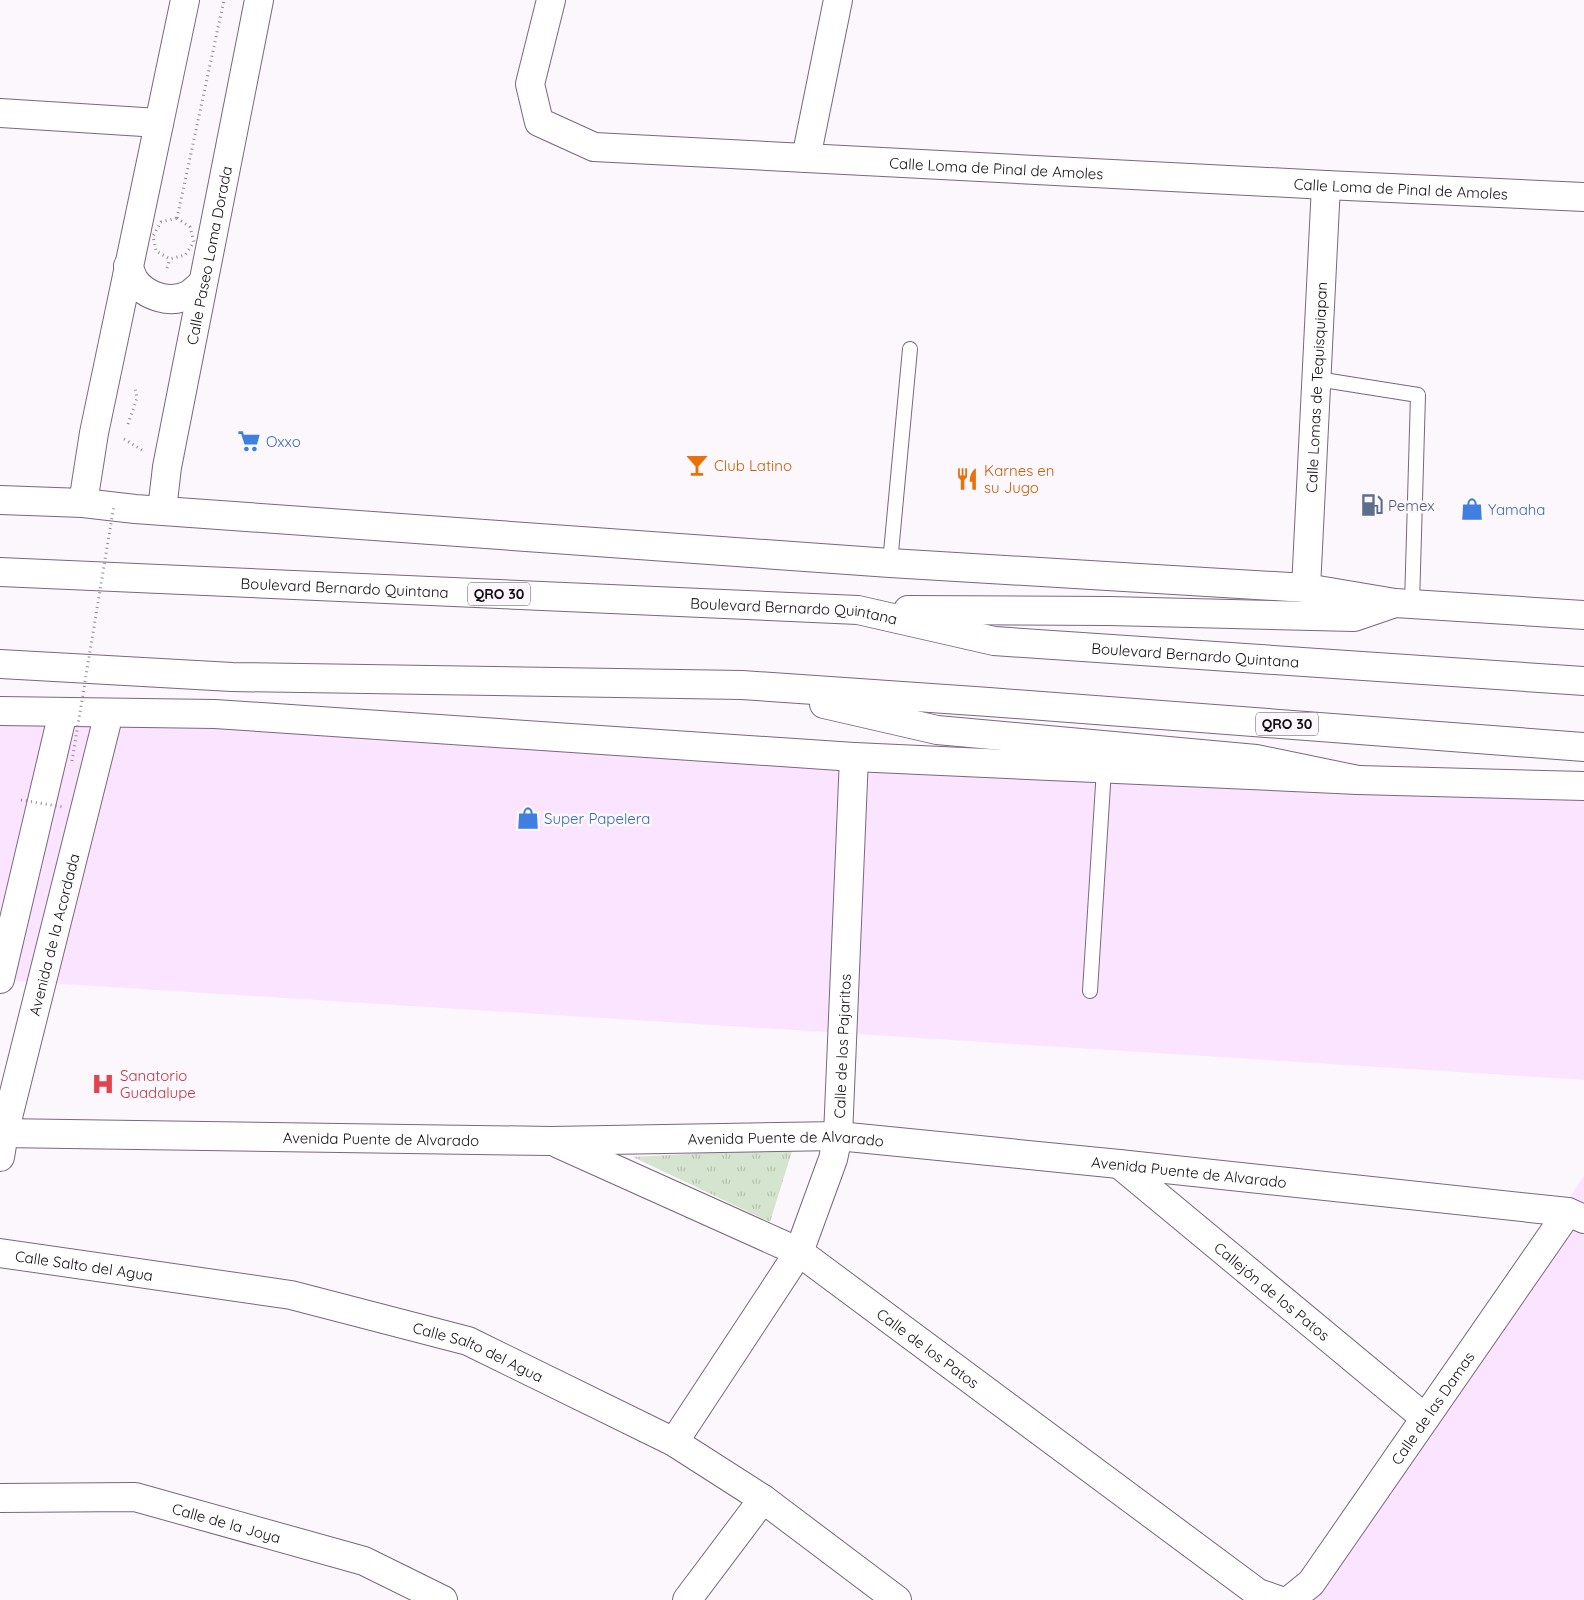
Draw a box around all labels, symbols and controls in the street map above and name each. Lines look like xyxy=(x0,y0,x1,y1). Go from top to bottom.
street label: Calle Loma de Pinal de Amoles xyxy=(889,153,1104,183)
street label: Calle Paseo Loma Dorada xyxy=(182,164,236,346)
street label: Calle Loma de Pinal de Amoles xyxy=(1293,174,1508,203)
street label: Calle Lomas de Tequisquiapan xyxy=(1301,281,1331,493)
supermarket icon: Oxxo xyxy=(236,428,262,454)
place label: Oxxo xyxy=(266,432,301,451)
bar icon: Club Latino xyxy=(684,452,710,478)
place label: Club Latino xyxy=(714,456,792,475)
place label: Karnes en su Jugo xyxy=(984,461,1054,497)
restaurant icon: Karnes en su Jugo xyxy=(954,466,980,492)
fuel station icon: Pemex xyxy=(1359,492,1385,518)
place label: Pemex xyxy=(1388,496,1435,515)
shop icon: Yamaha xyxy=(1459,496,1485,522)
place label: Yamaha xyxy=(1488,500,1545,519)
street label: Boulevard Bernardo Quintana xyxy=(240,573,449,601)
road number: QRO 30 xyxy=(468,582,530,606)
street label: Boulevard Bernardo Quintana xyxy=(690,593,899,628)
street label: Boulevard Bernardo Quintana xyxy=(1091,638,1300,671)
road number: QRO 30 xyxy=(1256,712,1318,736)
shop icon: Super Papelera xyxy=(515,805,541,831)
place label: Super Papelera xyxy=(544,809,650,828)
street label: Avenida de la Acordada xyxy=(24,851,83,1018)
street label: Calle de los Pajaritos xyxy=(829,973,854,1119)
place label: Sanatorio Guadalupe xyxy=(120,1066,196,1102)
hospital icon: Sanatorio Guadalupe xyxy=(90,1071,116,1097)
street label: Avenida Puente de Alvarado xyxy=(688,1126,885,1150)
street label: Avenida Puente de Alvarado xyxy=(283,1128,479,1149)
street label: Avenida Puente de Alvarado xyxy=(1091,1152,1288,1191)
street label: Callejón de los Patos xyxy=(1211,1238,1334,1345)
street label: Calle Salto del Agua xyxy=(14,1246,154,1284)
street label: Calle de los Patos xyxy=(873,1304,983,1392)
street label: Calle Salto del Agua xyxy=(411,1318,546,1386)
street label: Calle de las Damas xyxy=(1387,1348,1478,1468)
street label: Calle de la Joya xyxy=(170,1498,283,1547)

